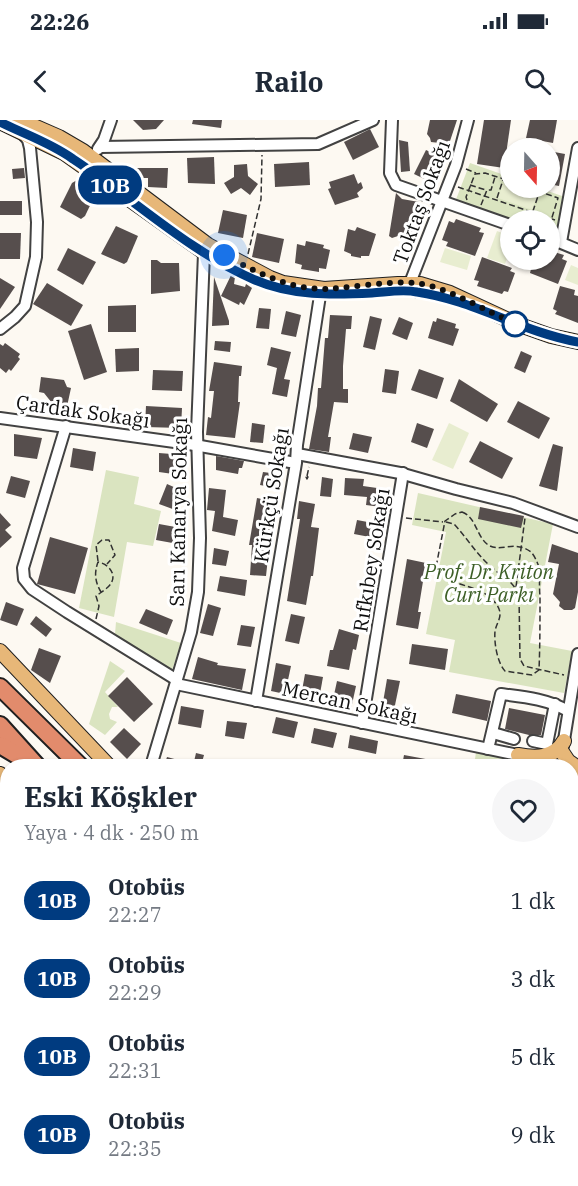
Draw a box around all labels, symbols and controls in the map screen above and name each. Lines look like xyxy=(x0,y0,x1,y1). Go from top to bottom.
text: 22:26 xyxy=(30,7,89,36)
text: Railo xyxy=(255,64,323,99)
icon: back xyxy=(24,65,57,98)
icon: search xyxy=(521,65,554,98)
street label: Toktaş Sokağı xyxy=(386,136,456,268)
north arrow xyxy=(500,138,560,198)
map controls xyxy=(500,138,560,270)
line badge: 10B xyxy=(76,166,144,204)
text: 10B xyxy=(90,171,130,199)
button: locate xyxy=(500,210,560,270)
your location xyxy=(209,240,239,270)
unlabelled marker xyxy=(502,311,528,337)
street label: Çardak Sokağı xyxy=(14,388,152,434)
street label: Sarı Kanarya Sokağı xyxy=(163,417,193,607)
street label: Kürkçü Sokağı xyxy=(247,426,295,564)
street label: Rıfkıbey Sokağı xyxy=(346,486,396,634)
park label: Prof. Dr. Kriton Curi Parkı xyxy=(423,558,555,608)
street label: Mercan Sokağı xyxy=(280,674,420,730)
text: Eski Köşkler xyxy=(24,778,197,815)
button: heart xyxy=(492,779,555,842)
text: Yaya · 4 dk · 250 m xyxy=(24,819,199,846)
text: Otobüs xyxy=(108,872,185,901)
text: 10B xyxy=(37,886,77,914)
text: 1 dk xyxy=(510,886,555,915)
text: 22:27 xyxy=(108,901,162,928)
text: Otobüs xyxy=(108,950,185,979)
text: 10B xyxy=(37,964,77,992)
text: 3 dk xyxy=(510,964,555,993)
text: 22:29 xyxy=(108,979,162,1006)
text: Otobüs xyxy=(108,1028,185,1057)
text: 10B xyxy=(37,1042,77,1070)
text: 5 dk xyxy=(510,1042,555,1071)
text: 22:31 xyxy=(108,1057,162,1084)
text: Otobüs xyxy=(108,1106,185,1135)
text: 10B xyxy=(37,1120,77,1148)
text: 9 dk xyxy=(510,1120,555,1149)
text: 22:35 xyxy=(108,1135,162,1162)

